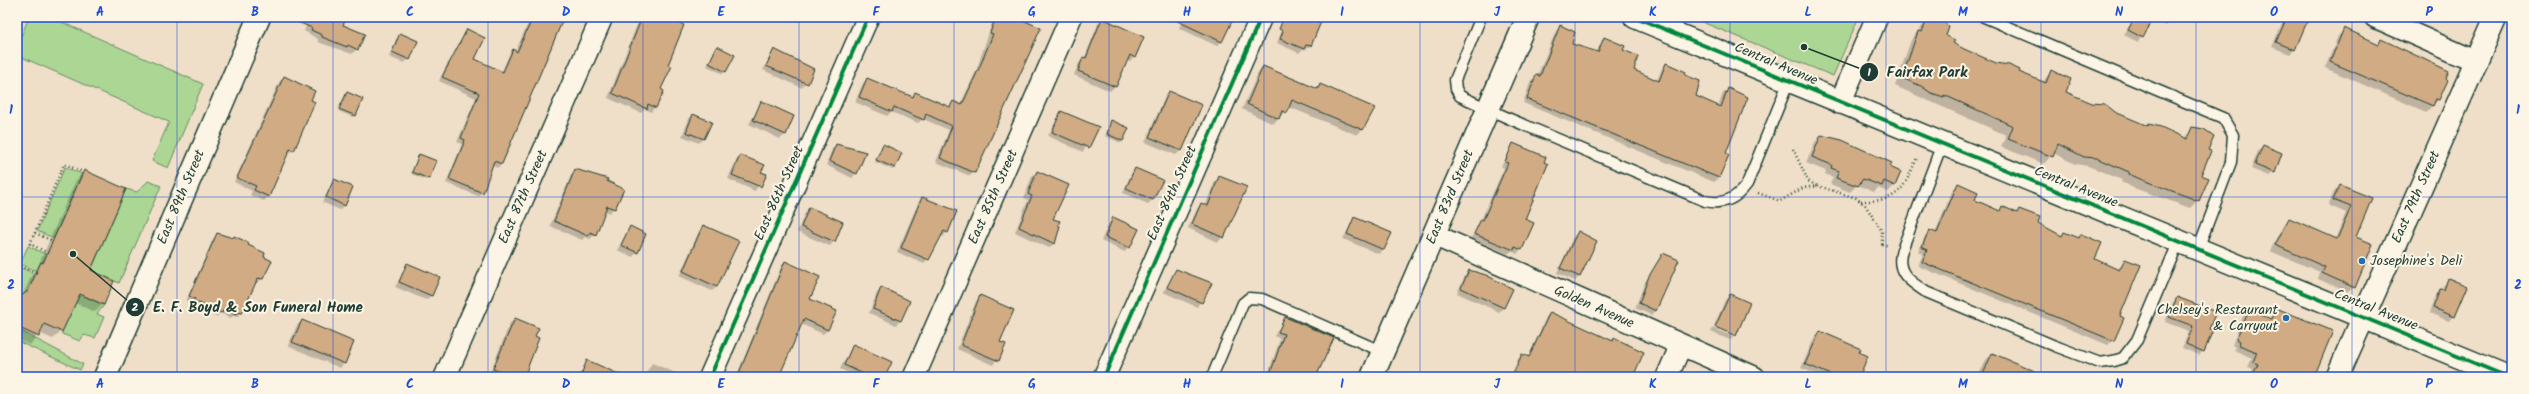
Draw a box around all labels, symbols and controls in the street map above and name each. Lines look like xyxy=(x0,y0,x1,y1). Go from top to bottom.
text: A xyxy=(96,2,104,23)
text: B xyxy=(251,2,259,23)
text: C xyxy=(406,2,414,23)
text: D xyxy=(562,2,571,23)
text: E xyxy=(717,2,725,23)
text: F xyxy=(872,2,880,23)
text: G xyxy=(1028,2,1036,23)
text: H xyxy=(1183,2,1192,23)
text: I xyxy=(1340,2,1344,23)
text: J xyxy=(1494,2,1501,23)
text: K xyxy=(1649,2,1657,23)
text: L xyxy=(1804,2,1812,23)
text: M xyxy=(1958,2,1968,23)
text: N xyxy=(2115,2,2124,23)
text: O xyxy=(2270,2,2278,23)
text: P xyxy=(2425,2,2433,23)
street label: Central Avenue xyxy=(1731,36,1822,92)
callout: Fairfax Park xyxy=(1859,58,1975,85)
text: Fairfax Park xyxy=(1887,61,1968,85)
text: 1 xyxy=(1867,63,1871,82)
text: 1 xyxy=(9,100,13,121)
text: 1 xyxy=(2516,100,2520,121)
street label: East 86th Street xyxy=(748,141,810,244)
street label: East 84th Street xyxy=(1141,141,1203,244)
street label: East 89th Street xyxy=(151,146,211,248)
street label: East 87th Street xyxy=(492,146,554,247)
street label: East 85th Street xyxy=(962,146,1024,248)
street label: East 83rd Street xyxy=(1420,146,1480,248)
street label: East 79th Street xyxy=(2386,147,2446,247)
street label: Central Avenue xyxy=(2031,160,2122,214)
place label: Josephine's Deli xyxy=(2370,250,2463,272)
marker: Josephine's Deli xyxy=(2357,256,2367,266)
text: 2 xyxy=(7,275,15,296)
text: 2 xyxy=(2514,275,2522,296)
street label: Golden Avenue xyxy=(1550,279,1638,335)
street label: Central Avenue xyxy=(2331,283,2422,337)
callout: E. F. Boyd & Son Funeral Home xyxy=(125,293,371,320)
text: E. F. Boyd & Son Funeral Home xyxy=(153,296,364,320)
text: 2 xyxy=(132,298,139,317)
place label: Chelsey's Restaurant & Carryout xyxy=(2157,299,2279,337)
marker: Chelsey's Restaurant & Carryout xyxy=(2281,313,2291,323)
text: A xyxy=(96,374,104,394)
text: B xyxy=(251,374,259,394)
text: C xyxy=(406,374,414,394)
text: D xyxy=(562,374,571,394)
text: E xyxy=(717,374,725,394)
text: F xyxy=(872,374,880,394)
text: G xyxy=(1028,374,1036,394)
text: H xyxy=(1183,374,1192,394)
text: I xyxy=(1340,374,1344,394)
text: J xyxy=(1494,374,1501,394)
text: K xyxy=(1649,374,1657,394)
text: L xyxy=(1804,374,1812,394)
text: M xyxy=(1958,374,1968,394)
text: N xyxy=(2115,374,2124,394)
text: O xyxy=(2270,374,2278,394)
text: P xyxy=(2425,374,2433,394)

